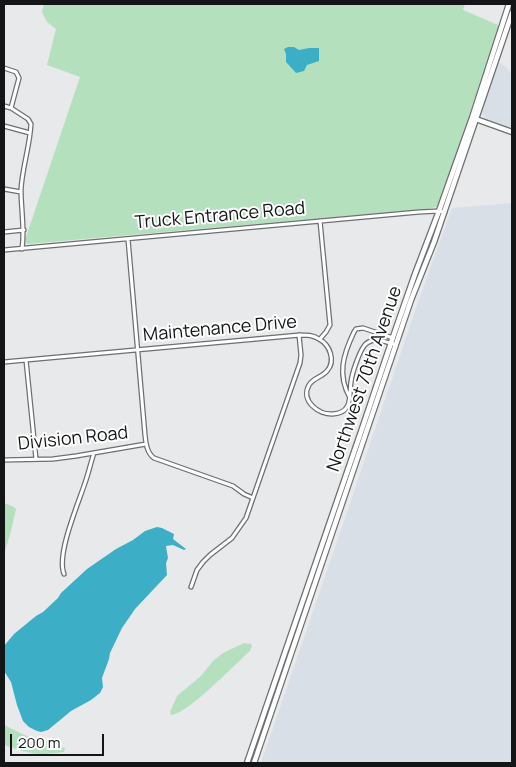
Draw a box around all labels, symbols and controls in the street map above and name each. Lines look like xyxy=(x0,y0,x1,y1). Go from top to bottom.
street label: Truck Entrance Road xyxy=(134,198,306,234)
street label: Northwest 70th Avenue xyxy=(323,283,407,475)
street label: Maintenance Drive xyxy=(142,312,298,346)
street label: Division Road xyxy=(17,422,129,456)
scale bar xyxy=(12,724,106,756)
text: 200 m xyxy=(18,732,61,753)

